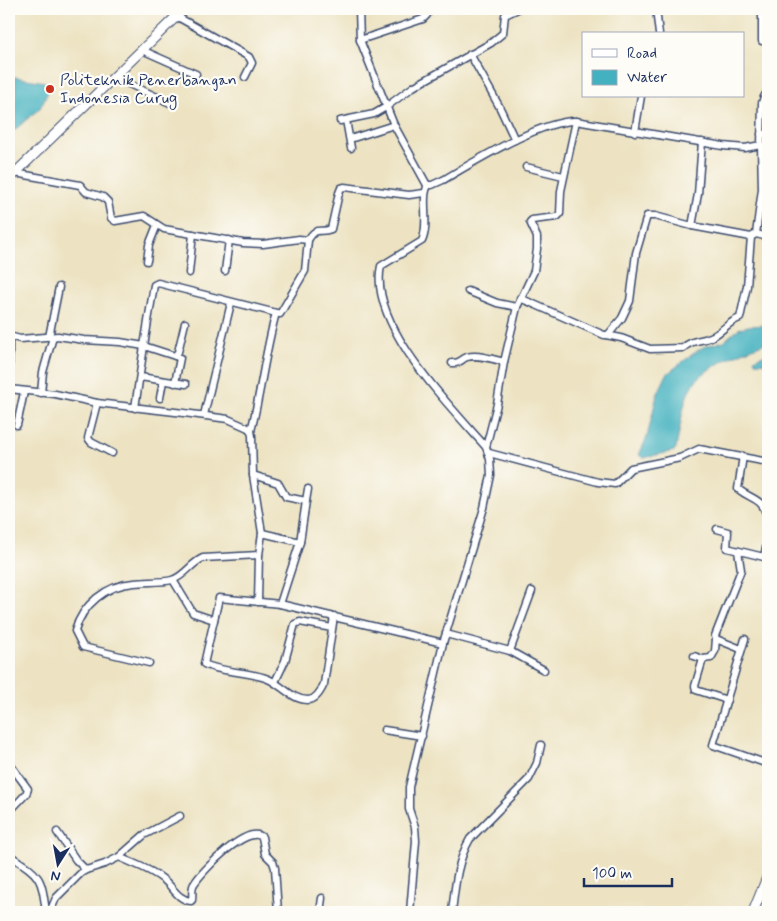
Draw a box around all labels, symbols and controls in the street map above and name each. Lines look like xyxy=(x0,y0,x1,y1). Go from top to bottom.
legend xyxy=(582,32,744,98)
text: Road xyxy=(627,44,657,64)
text: Water xyxy=(627,68,667,88)
place label: Politeknik Penerbangan Indonesia Curug xyxy=(60,70,237,110)
marker: Politeknik Penerbangan Indonesia Curug xyxy=(44,83,56,95)
north arrow xyxy=(32,838,82,888)
scale bar xyxy=(584,856,672,888)
text: 100 m xyxy=(592,864,632,884)
text: N xyxy=(49,866,62,886)

